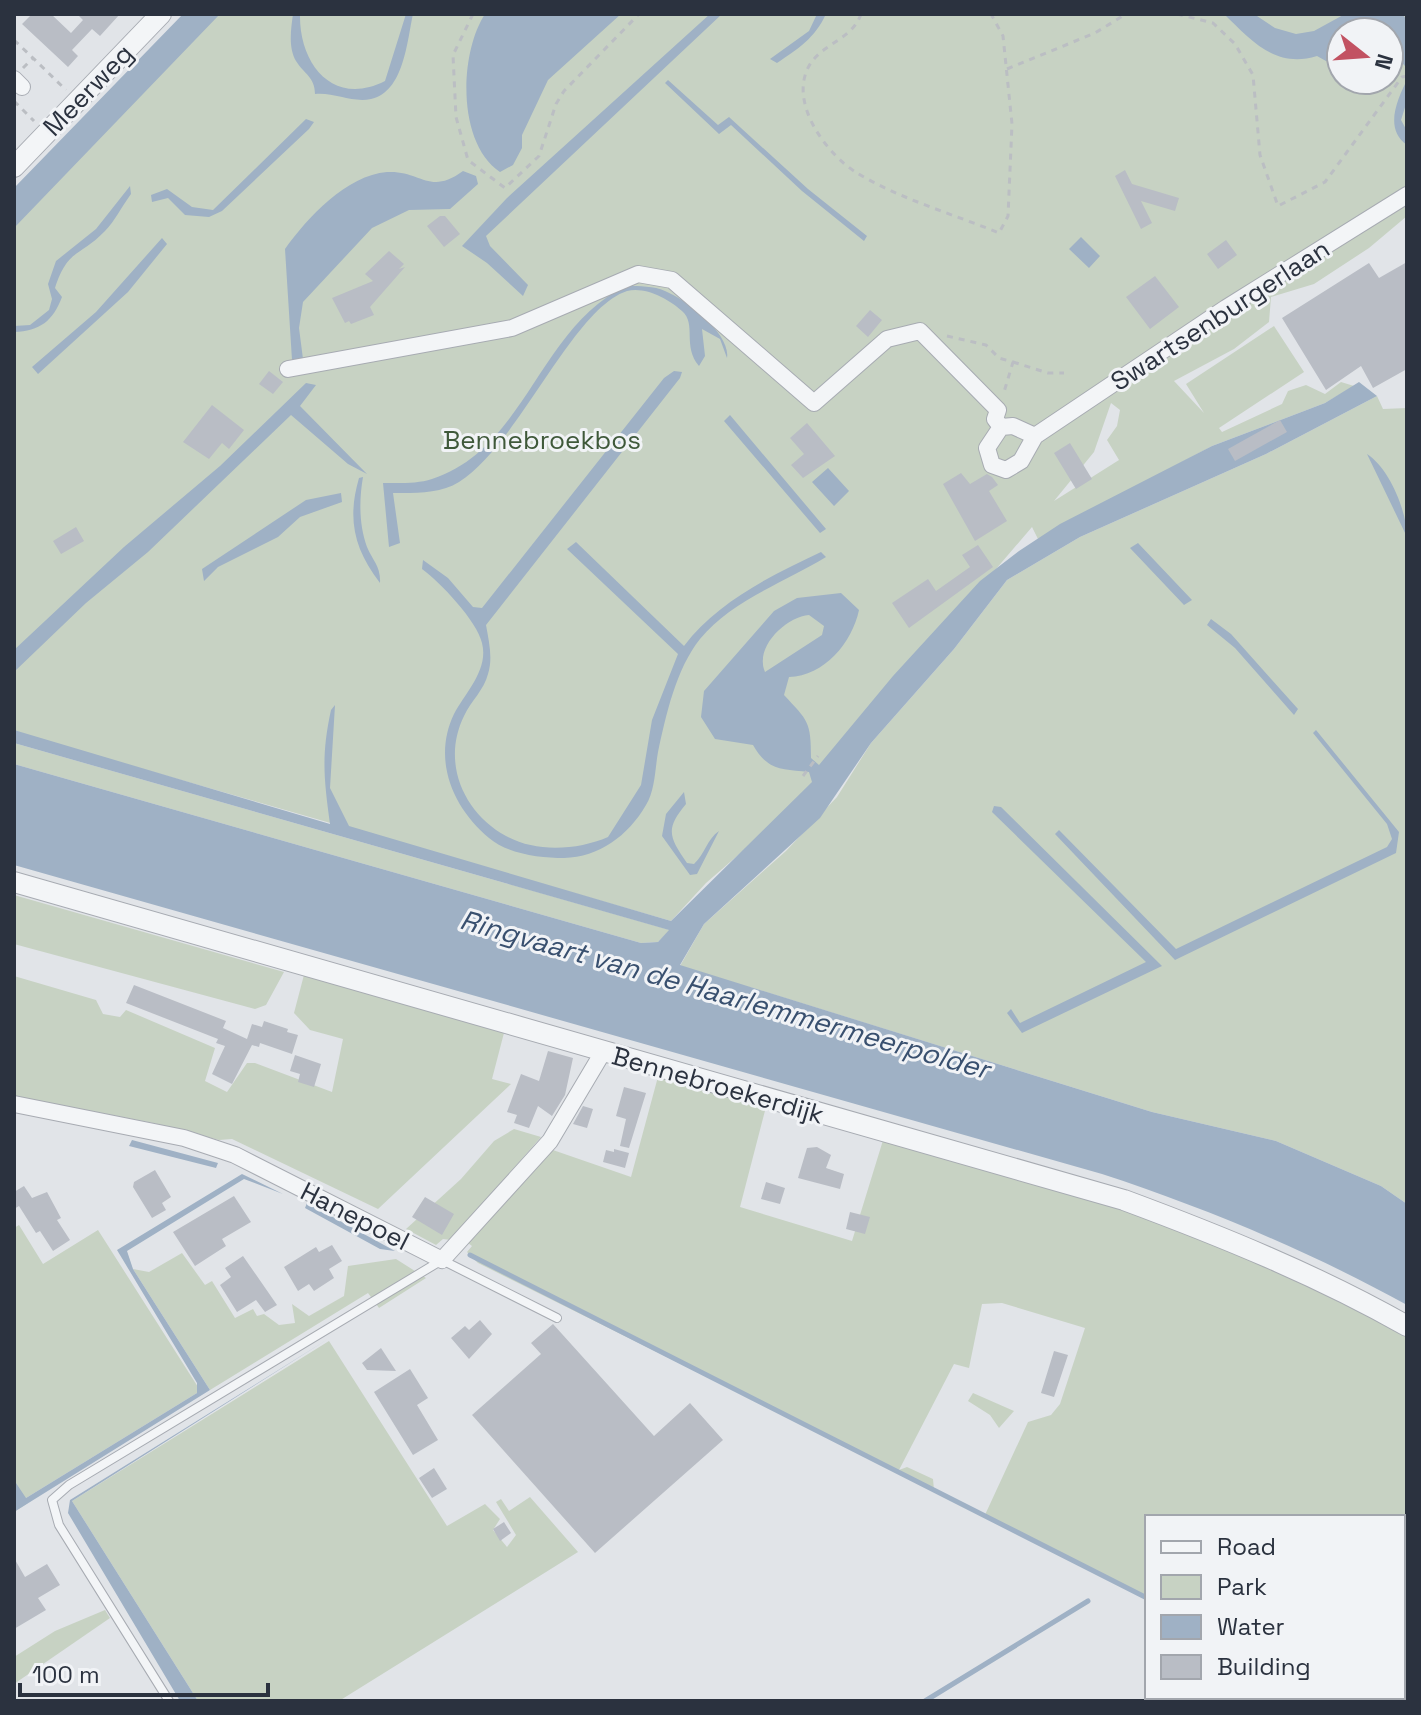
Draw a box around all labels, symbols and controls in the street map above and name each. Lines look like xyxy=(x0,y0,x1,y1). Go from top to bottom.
north arrow xyxy=(1325,16,1405,96)
street label: Meerweg xyxy=(36,37,140,143)
text: N xyxy=(1369,51,1400,73)
street label: Swartsenburgerlaan xyxy=(1104,231,1336,399)
park label: Bennebroekbos xyxy=(443,423,641,457)
water label: Ringvaart van de Haarlemmermeerpolder xyxy=(456,901,997,1088)
street label: Bennebroekerdijk xyxy=(608,1038,828,1132)
street label: Hanepoel xyxy=(295,1174,415,1258)
legend xyxy=(1145,1515,1405,1699)
text: Road xyxy=(1217,1531,1276,1562)
text: Park xyxy=(1217,1571,1267,1602)
text: Water xyxy=(1217,1611,1285,1642)
scale bar xyxy=(20,1647,268,1697)
text: Building xyxy=(1217,1651,1311,1682)
text: 100 m xyxy=(32,1659,100,1690)

